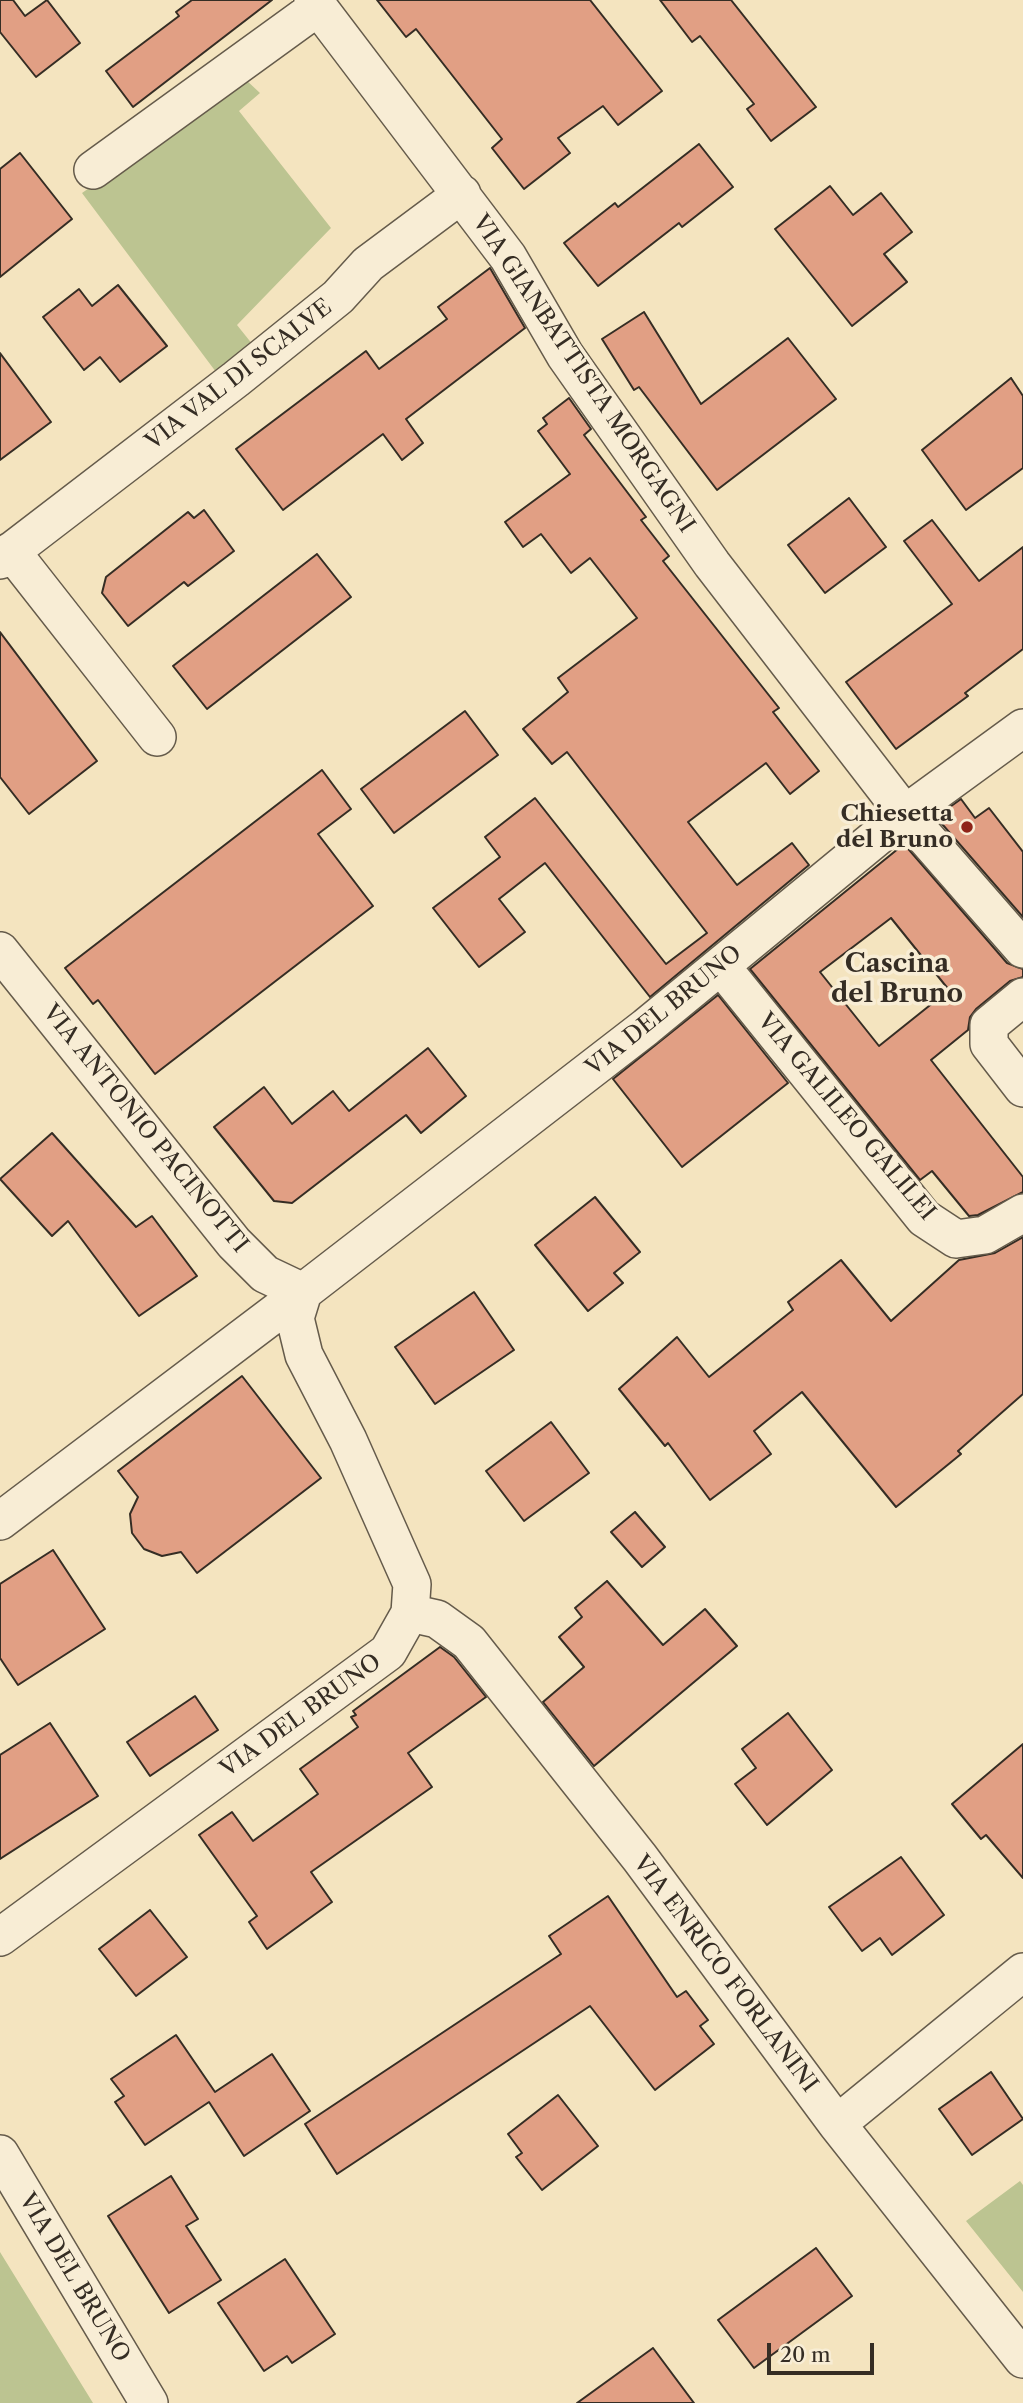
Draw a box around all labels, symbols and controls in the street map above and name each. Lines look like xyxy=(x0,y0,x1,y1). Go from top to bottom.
street label: VIA GIANBATTISTA MORGAGNI xyxy=(466,210,700,538)
street label: VIA VAL DI SCALVE xyxy=(140,294,338,456)
place label: Chiesetta del Bruno xyxy=(836,800,953,854)
marker: Chiesetta del Bruno xyxy=(959,819,975,835)
street label: VIA DEL BRUNO xyxy=(581,940,747,1082)
district label: Cascina del Bruno xyxy=(831,948,963,1010)
street label: VIA ANTONIO PACINOTTI xyxy=(36,999,254,1259)
street label: VIA GALILEO GALILEI xyxy=(751,1008,941,1226)
street label: VIA DEL BRUNO xyxy=(215,1648,387,1784)
street label: VIA ENRICO FORLANINI xyxy=(627,1850,823,2098)
street label: VIA DEL BRUNO xyxy=(13,2189,135,2367)
scale bar xyxy=(771,2330,878,2374)
text: 20 m xyxy=(780,2342,831,2367)

